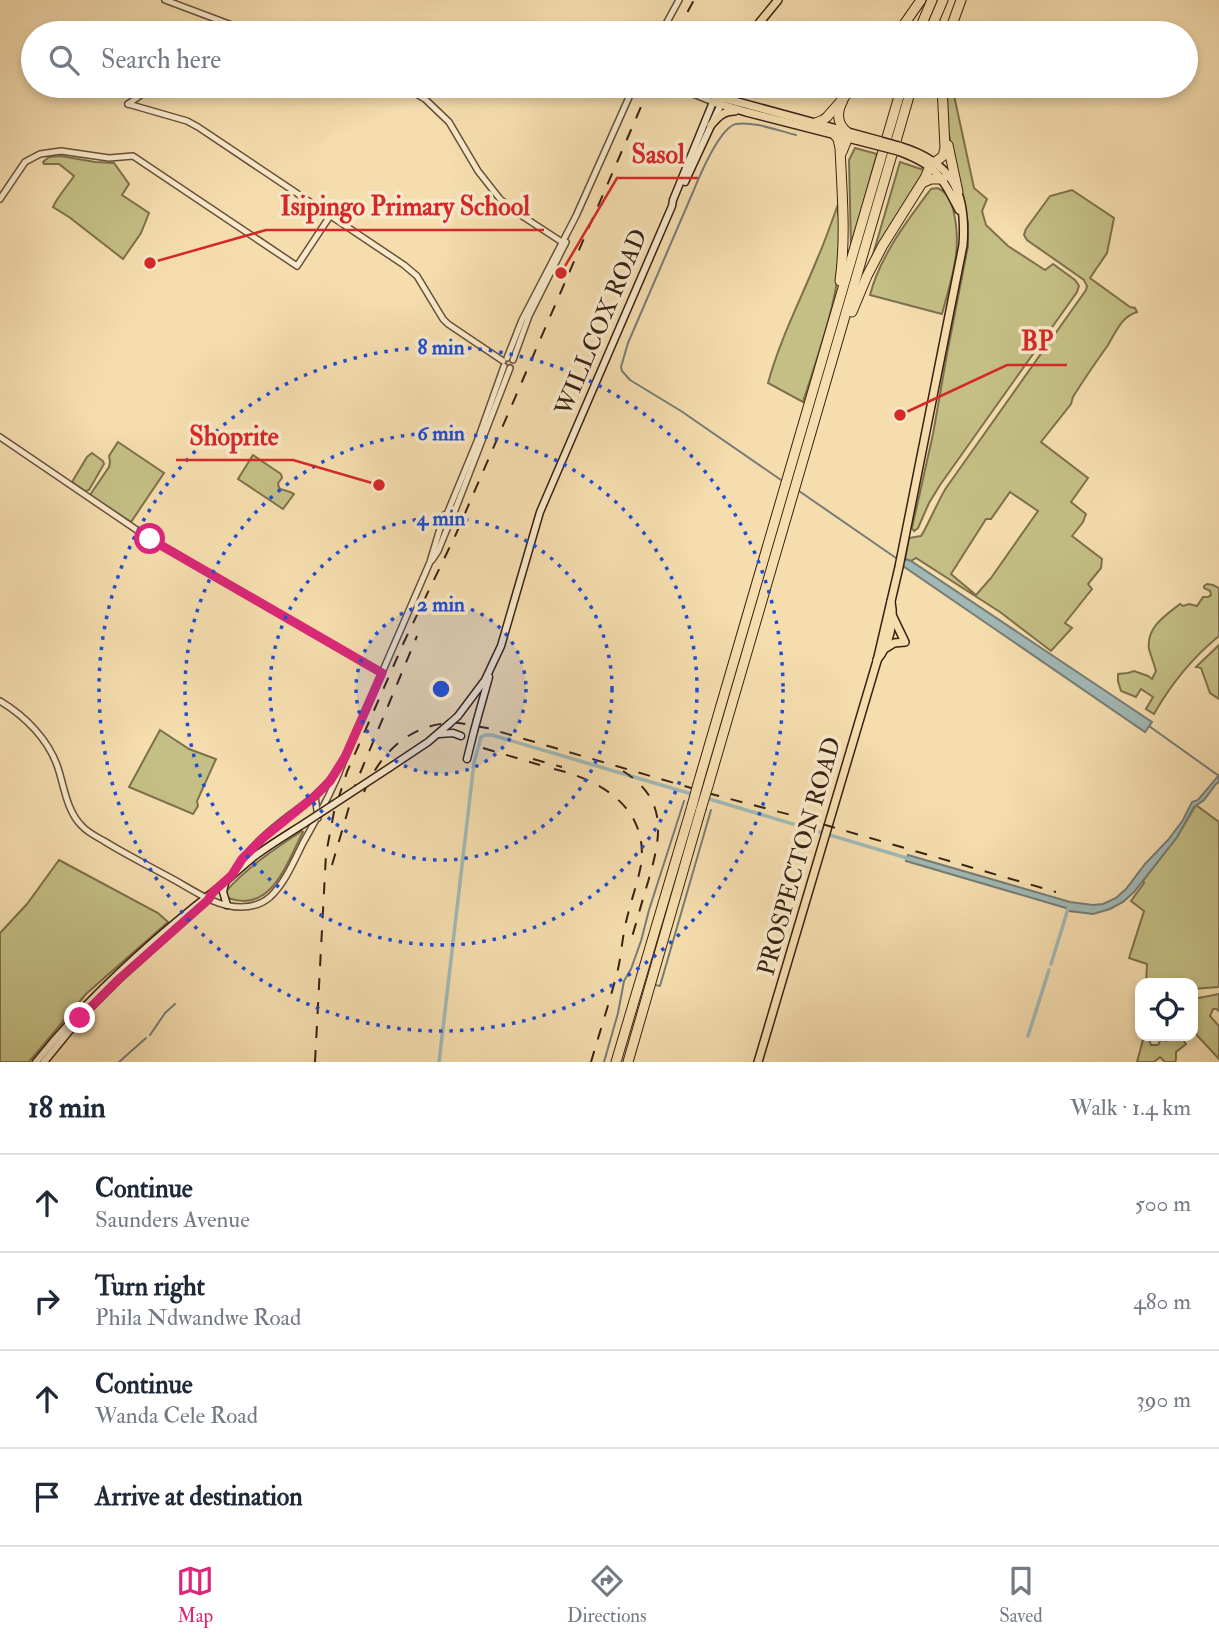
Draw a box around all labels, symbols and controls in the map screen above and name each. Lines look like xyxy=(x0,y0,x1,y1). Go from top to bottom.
search box xyxy=(21,21,1198,98)
icon: search xyxy=(45,41,83,79)
text: Search here xyxy=(101,44,221,76)
callout: Sasol xyxy=(617,131,698,178)
text: Sasol xyxy=(631,139,685,171)
callout: Isipingo Primary School xyxy=(266,183,544,230)
text: Isipingo Primary School xyxy=(280,191,530,224)
street label: WILLCOX ROAD xyxy=(548,224,655,421)
callout: BP xyxy=(1007,318,1067,365)
text: BP xyxy=(1021,326,1053,358)
text: 8 min xyxy=(418,334,465,361)
callout: Shoprite xyxy=(176,413,293,460)
text: 6 min xyxy=(417,420,465,447)
text: Shoprite xyxy=(189,421,279,454)
text: 4 min xyxy=(416,505,465,532)
route start xyxy=(134,523,165,554)
text: 2 min xyxy=(417,591,465,618)
centre of rings xyxy=(429,677,453,701)
street label: PROSPECTON ROAD xyxy=(751,733,848,979)
map controls xyxy=(1135,978,1198,1041)
button: locate xyxy=(1135,978,1198,1041)
route end xyxy=(64,1002,95,1033)
text: 18 min xyxy=(28,1089,106,1126)
text: Walk · 1.4 km xyxy=(1070,1093,1191,1122)
text: Continue xyxy=(95,1173,193,1205)
icon: ahead xyxy=(28,1184,66,1222)
text: 500 m xyxy=(1135,1189,1191,1218)
text: Saunders Avenue xyxy=(95,1205,250,1234)
text: Turn right xyxy=(95,1271,205,1303)
icon: right xyxy=(28,1282,66,1320)
text: 480 m xyxy=(1133,1287,1191,1316)
text: Phila Ndwandwe Road xyxy=(95,1303,301,1332)
text: Continue xyxy=(95,1369,193,1401)
icon: ahead xyxy=(28,1380,66,1418)
text: 390 m xyxy=(1136,1385,1191,1414)
text: Wanda Cele Road xyxy=(95,1401,258,1430)
icon: arrive xyxy=(28,1478,66,1516)
text: Arrive at destination xyxy=(95,1481,303,1513)
tab: Map xyxy=(176,1562,214,1628)
tab: Directions xyxy=(567,1562,647,1628)
tab: Saved xyxy=(999,1562,1043,1628)

